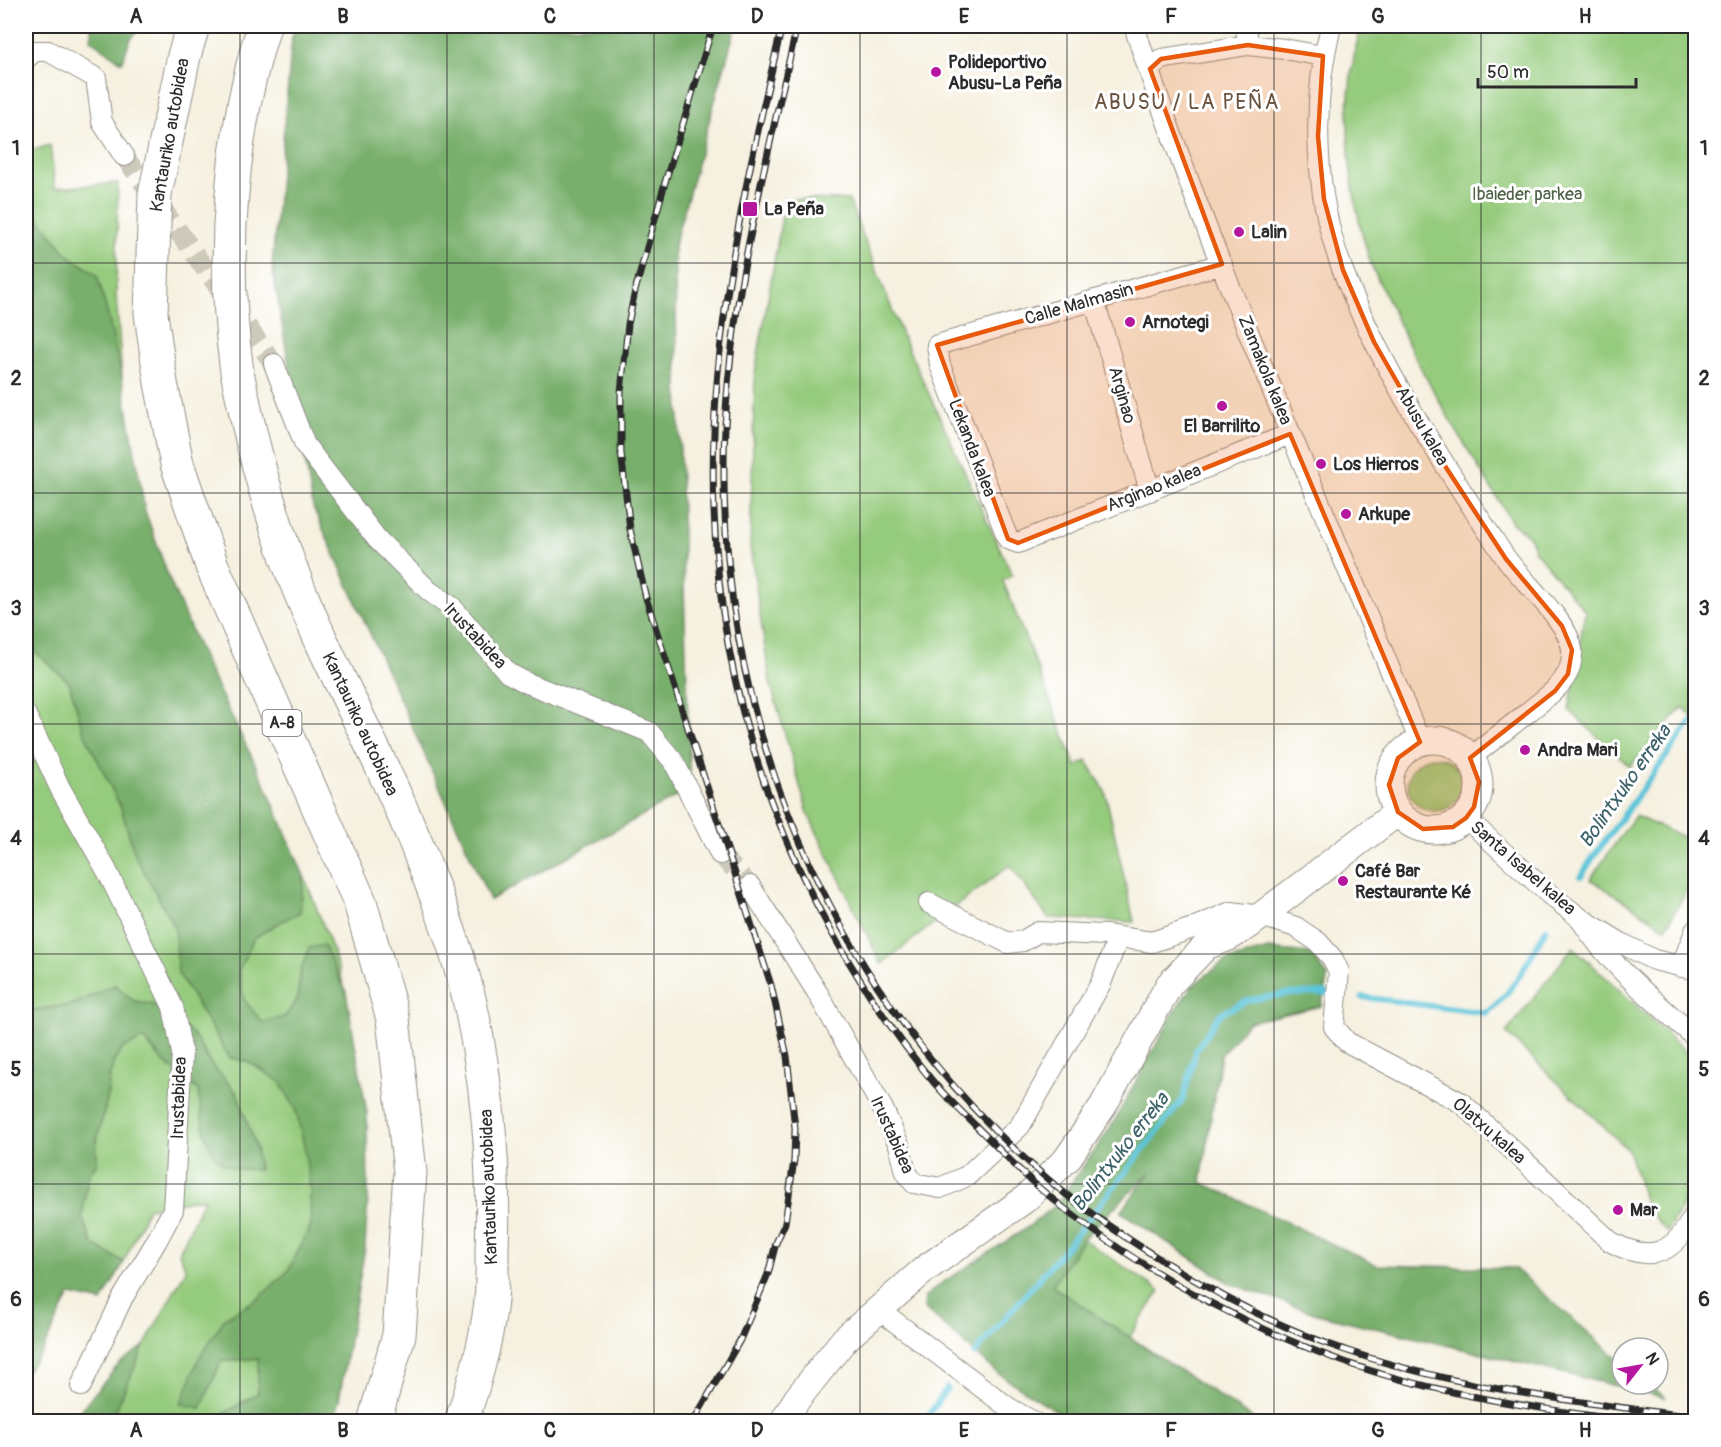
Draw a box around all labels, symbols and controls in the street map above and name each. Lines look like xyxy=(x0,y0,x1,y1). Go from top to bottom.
text: A xyxy=(130,4,143,29)
text: B xyxy=(337,4,349,29)
text: C xyxy=(544,4,556,29)
text: D xyxy=(751,4,764,29)
text: E xyxy=(959,4,970,29)
text: F xyxy=(1165,4,1177,29)
text: G xyxy=(1371,4,1385,29)
text: H xyxy=(1579,4,1592,29)
place label: Polideportivo Abusu-La Peña xyxy=(948,51,1063,95)
scale bar xyxy=(1478,51,1636,89)
street label: Kantauriko autobidea xyxy=(145,56,195,214)
text: 50 m xyxy=(1487,61,1529,84)
marker: Polideportivo Abusu-La Peña xyxy=(929,65,943,79)
district label: ABUSU / LA PEÑA xyxy=(1094,89,1280,116)
text: 1 xyxy=(12,136,20,161)
text: 1 xyxy=(1700,136,1708,161)
park label: Ibaieder parkea xyxy=(1472,183,1582,206)
place label: La Peña xyxy=(764,198,825,221)
marker: La Peña xyxy=(741,200,759,218)
place label: Lalin xyxy=(1251,221,1287,244)
marker: Lalin xyxy=(1232,225,1246,239)
street label: Calle Malmasin xyxy=(1022,278,1136,330)
place label: Arnotegi xyxy=(1142,311,1209,334)
street label: Zamakola kalea xyxy=(1233,312,1297,428)
marker: Arnotegi xyxy=(1123,315,1137,329)
street label: Arginao xyxy=(1103,364,1141,427)
text: 2 xyxy=(10,366,22,391)
text: 2 xyxy=(1698,366,1710,391)
street label: Abusu kalea xyxy=(1390,382,1454,470)
street label: Lekanda kalea xyxy=(943,396,1001,500)
marker: El Barrilito xyxy=(1215,399,1229,413)
place label: El Barrilito xyxy=(1184,415,1261,438)
place label: Los Hierros xyxy=(1333,453,1419,476)
marker: Los Hierros xyxy=(1314,457,1328,471)
street label: Arginao kalea xyxy=(1103,459,1205,517)
place label: Arkupe xyxy=(1358,503,1411,526)
marker: Arkupe xyxy=(1339,507,1353,521)
text: 3 xyxy=(10,596,22,621)
text: 3 xyxy=(1698,596,1710,621)
street label: Irustabidea xyxy=(438,598,512,674)
street label: Kantauriko autobidea xyxy=(317,648,403,800)
road number: A-8 xyxy=(262,710,302,736)
water label: Bolintxuko erreka xyxy=(1573,718,1678,852)
place label: Andra Mari xyxy=(1537,739,1617,762)
marker: Andra Mari xyxy=(1518,743,1532,757)
street label: Santa Isabel kalea xyxy=(1465,816,1581,920)
text: 4 xyxy=(10,826,22,851)
text: 4 xyxy=(1698,826,1710,851)
place label: Café Bar Restaurante Ké xyxy=(1355,860,1472,904)
marker: Café Bar Restaurante Ké xyxy=(1336,874,1350,888)
street label: Irustabidea xyxy=(166,1056,192,1140)
text: 5 xyxy=(11,1057,22,1082)
text: 5 xyxy=(1699,1057,1710,1082)
water label: Bolintxuko erreka xyxy=(1066,1086,1175,1216)
street label: Irustabidea xyxy=(865,1093,919,1177)
street label: Olatxu kalea xyxy=(1447,1093,1531,1169)
street label: Kantauriko autobidea xyxy=(475,1109,503,1265)
place label: Mar xyxy=(1630,1199,1658,1222)
marker: Mar xyxy=(1611,1203,1625,1217)
text: 6 xyxy=(10,1287,22,1312)
text: 6 xyxy=(1698,1287,1710,1312)
north arrow xyxy=(1610,1336,1670,1396)
text: N xyxy=(1641,1349,1663,1369)
text: A xyxy=(130,1418,143,1443)
text: B xyxy=(337,1418,349,1443)
text: C xyxy=(544,1418,556,1443)
text: D xyxy=(751,1418,764,1443)
text: E xyxy=(959,1418,970,1443)
text: F xyxy=(1165,1418,1177,1443)
text: G xyxy=(1371,1418,1385,1443)
text: H xyxy=(1579,1418,1592,1443)

